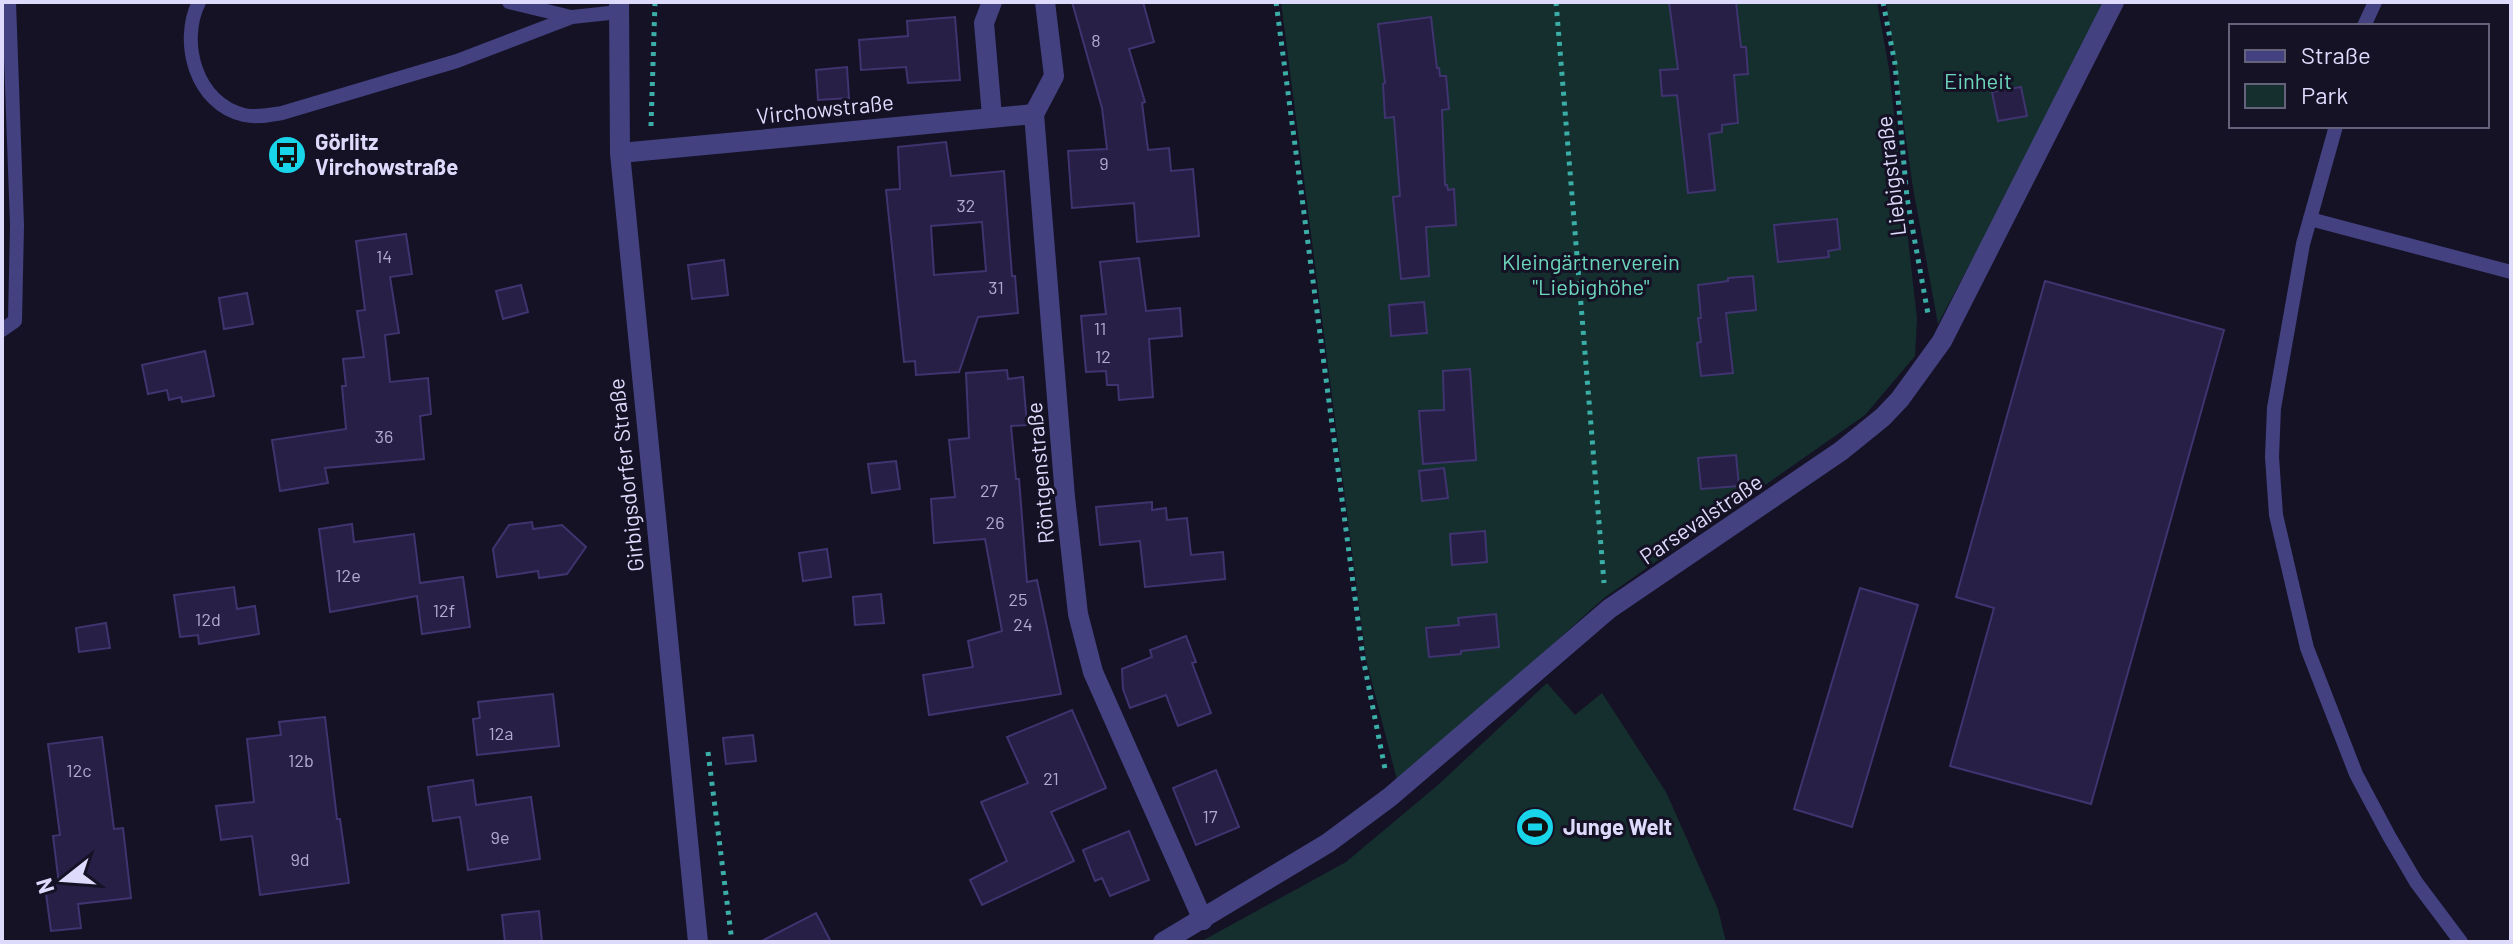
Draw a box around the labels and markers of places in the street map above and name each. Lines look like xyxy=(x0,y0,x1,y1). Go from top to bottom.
place label: Görlitz Virchowstraße xyxy=(315,128,458,179)
bus stop icon: Görlitz Virchowstraße xyxy=(266,134,308,176)
sports icon: Junge Welt xyxy=(1514,806,1556,848)
place label: Junge Welt xyxy=(1563,813,1672,839)

